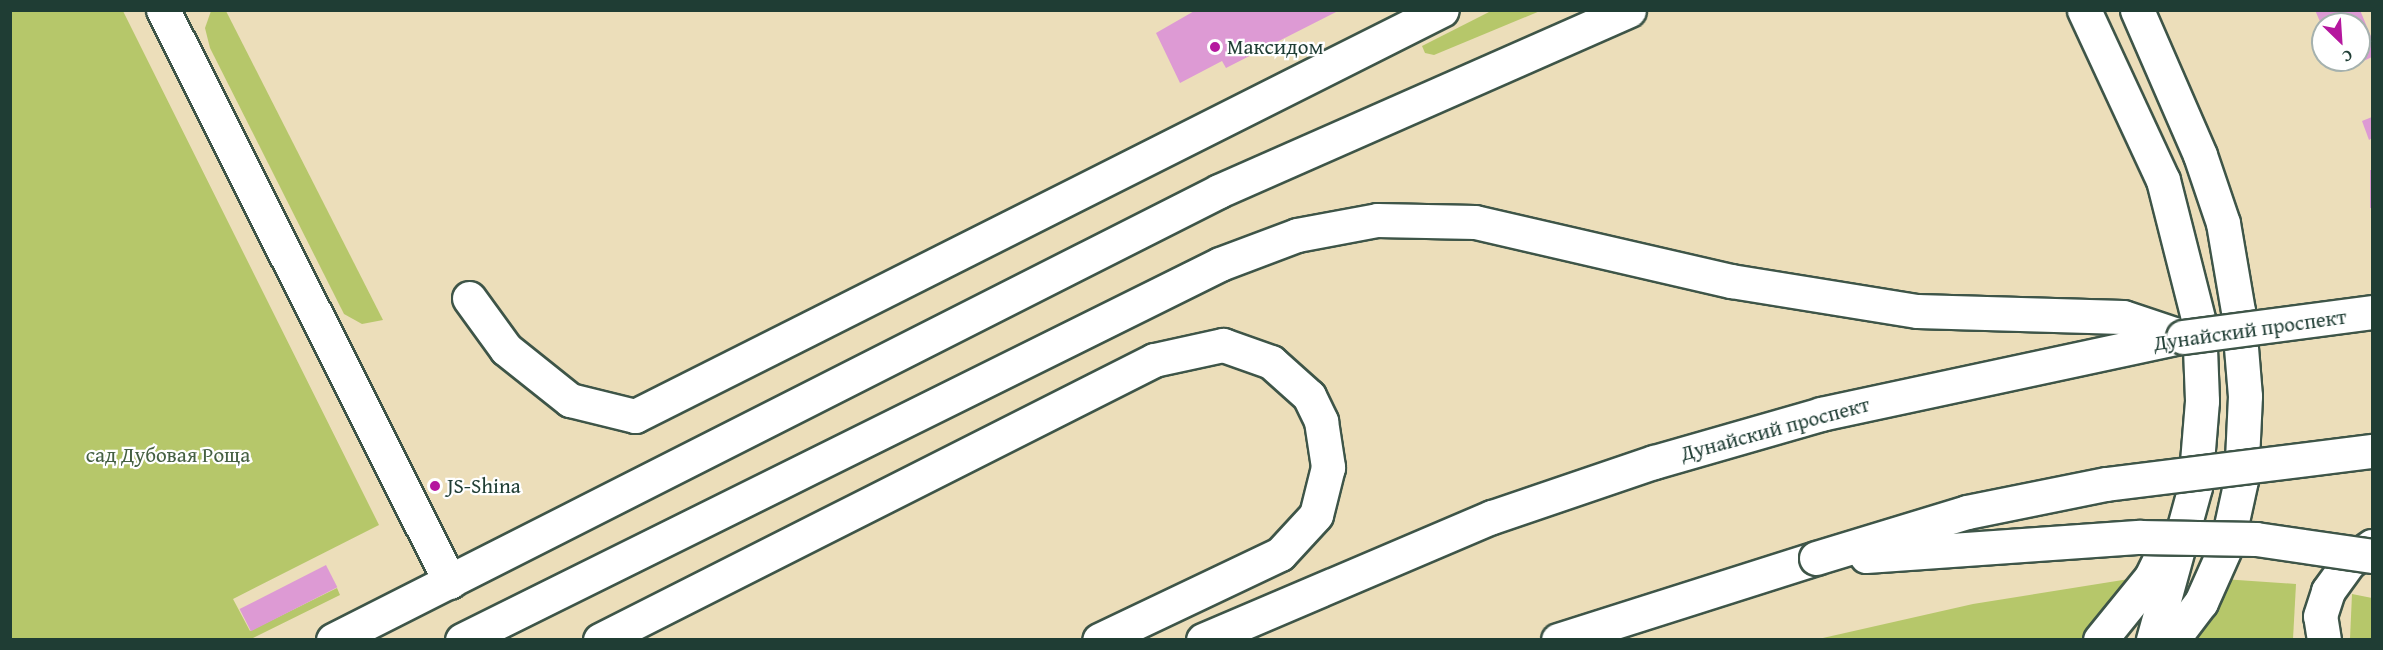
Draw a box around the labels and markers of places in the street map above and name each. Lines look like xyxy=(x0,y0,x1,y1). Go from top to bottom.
place label: Максидом xyxy=(1227,34,1323,60)
marker: Максидом xyxy=(1208,40,1222,54)
place label: JS-Shina xyxy=(447,473,521,499)
marker: JS-Shina xyxy=(428,479,442,493)

